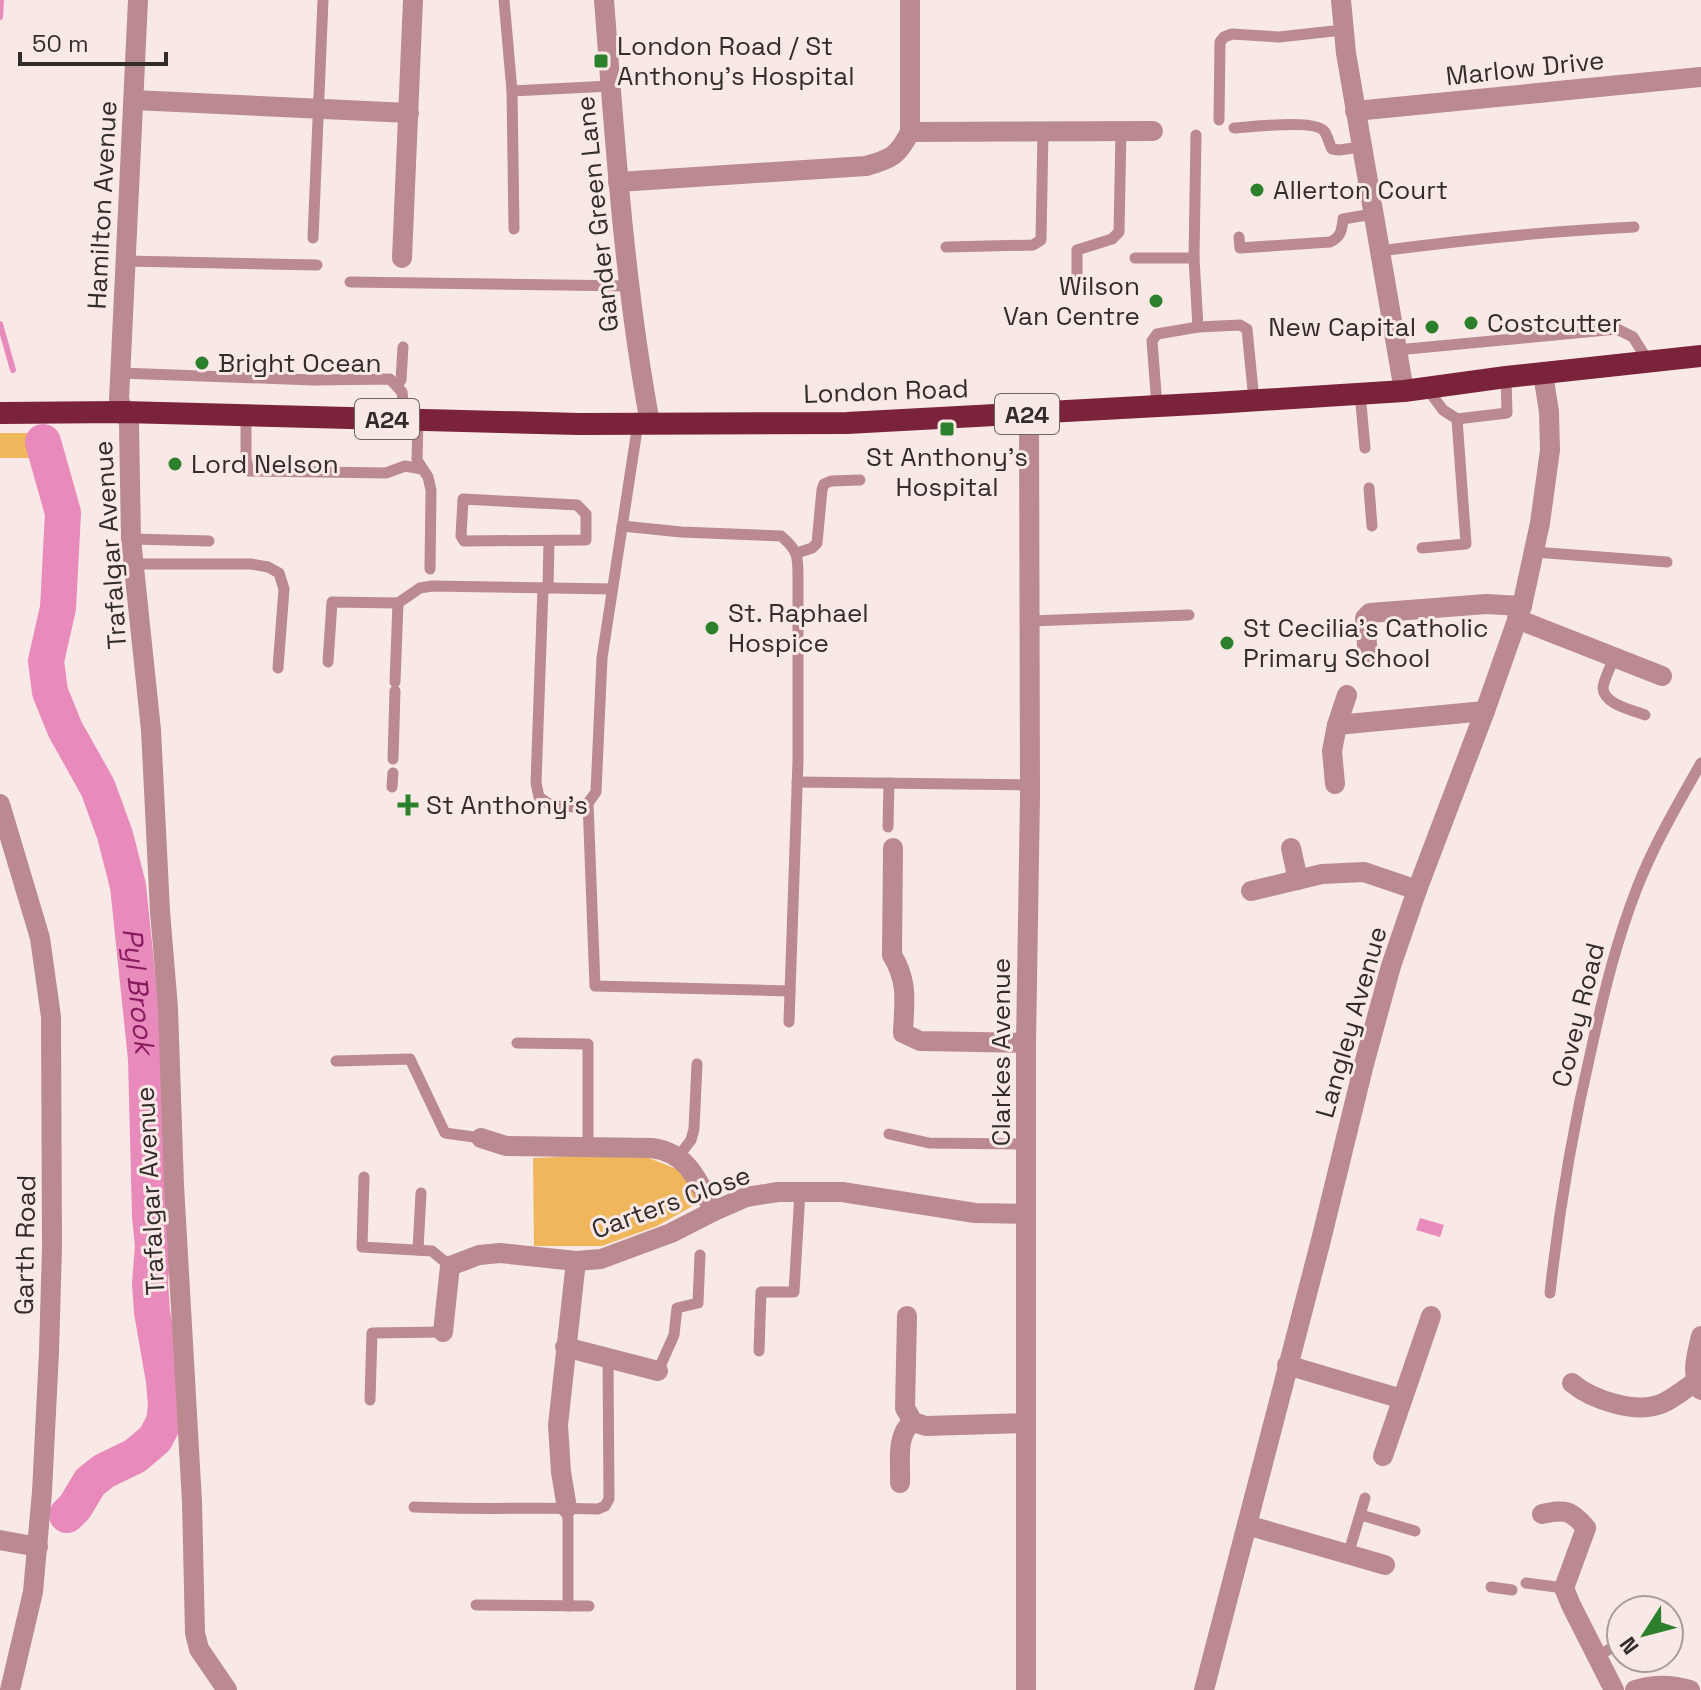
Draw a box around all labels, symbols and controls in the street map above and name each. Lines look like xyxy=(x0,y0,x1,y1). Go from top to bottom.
scale bar xyxy=(20,16,166,66)
text: 50 m xyxy=(32,28,89,59)
place label: London Road / St Anthony's Hospital xyxy=(617,29,855,93)
street label: Marlow Drive xyxy=(1444,43,1606,93)
marker: London Road / St Anthony's Hospital xyxy=(592,52,610,70)
street label: Gander Green Lane xyxy=(568,94,626,334)
street label: Hamilton Avenue xyxy=(80,100,124,310)
place label: Allerton Court xyxy=(1273,173,1448,207)
marker: Allerton Court xyxy=(1248,181,1266,199)
place label: Wilson Van Centre xyxy=(1003,269,1140,333)
marker: Wilson Van Centre xyxy=(1147,292,1165,310)
place label: Costcutter xyxy=(1487,306,1622,340)
place label: New Capital xyxy=(1268,310,1416,344)
marker: Costcutter xyxy=(1462,314,1480,332)
marker: New Capital xyxy=(1423,318,1441,336)
place label: Bright Ocean xyxy=(218,346,382,380)
marker: Bright Ocean xyxy=(193,354,211,372)
street label: London Road xyxy=(803,371,969,411)
road number: A24 xyxy=(995,394,1059,434)
road number: A24 xyxy=(355,399,419,439)
marker: St Anthony's Hospital xyxy=(938,420,956,438)
street label: Trafalgar Avenue xyxy=(86,440,134,650)
place label: St Anthony's Hospital xyxy=(866,440,1028,504)
place label: Lord Nelson xyxy=(191,447,339,481)
marker: Lord Nelson xyxy=(166,455,184,473)
place label: St. Raphael Hospice xyxy=(728,596,869,660)
place label: St Cecilia's Catholic Primary School xyxy=(1243,611,1488,675)
marker: St. Raphael Hospice xyxy=(703,619,721,637)
marker: St Cecilia's Catholic Primary School xyxy=(1218,634,1236,652)
place label: St Anthony's xyxy=(426,788,588,822)
marker: St Anthony's xyxy=(397,794,419,816)
street label: Langley Avenue xyxy=(1307,922,1395,1122)
water label: Pyl Brook xyxy=(114,926,164,1058)
street label: Covey Road xyxy=(1544,939,1612,1091)
street label: Clarkes Avenue xyxy=(984,958,1018,1146)
street label: Trafalgar Avenue xyxy=(128,1086,172,1296)
street label: Carters Close xyxy=(587,1158,755,1246)
street label: Garth Road xyxy=(7,1175,43,1315)
north arrow xyxy=(1605,1594,1685,1674)
text: N xyxy=(1613,1632,1644,1660)

